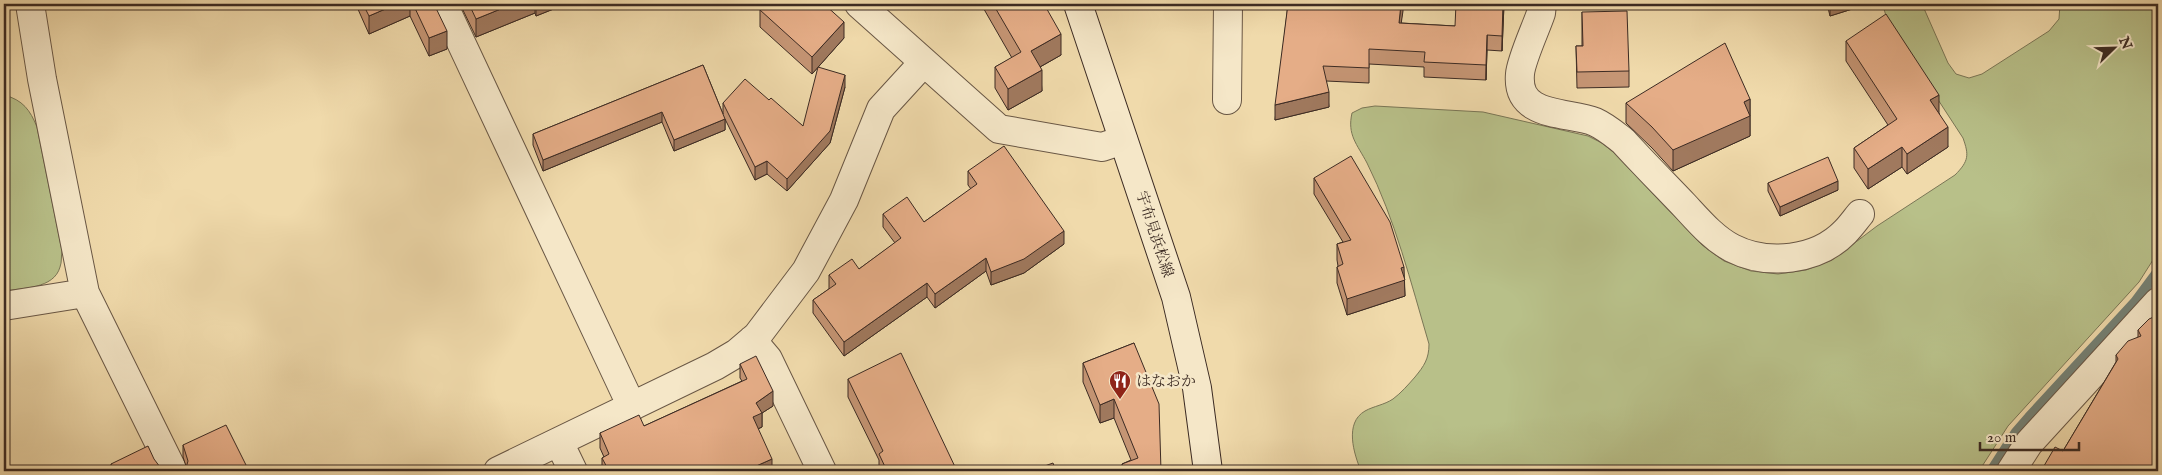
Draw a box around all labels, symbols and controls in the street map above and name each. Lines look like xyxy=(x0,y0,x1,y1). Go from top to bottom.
north arrow xyxy=(2090,22,2140,72)
text: N xyxy=(2114,33,2136,52)
street label: 宇布見浜松線 xyxy=(1132,188,1177,280)
restaurant icon: はなおか xyxy=(1108,369,1132,400)
place label: はなおか xyxy=(1136,372,1196,391)
scale bar xyxy=(1980,420,2078,452)
text: 20 m xyxy=(1987,428,2017,447)

